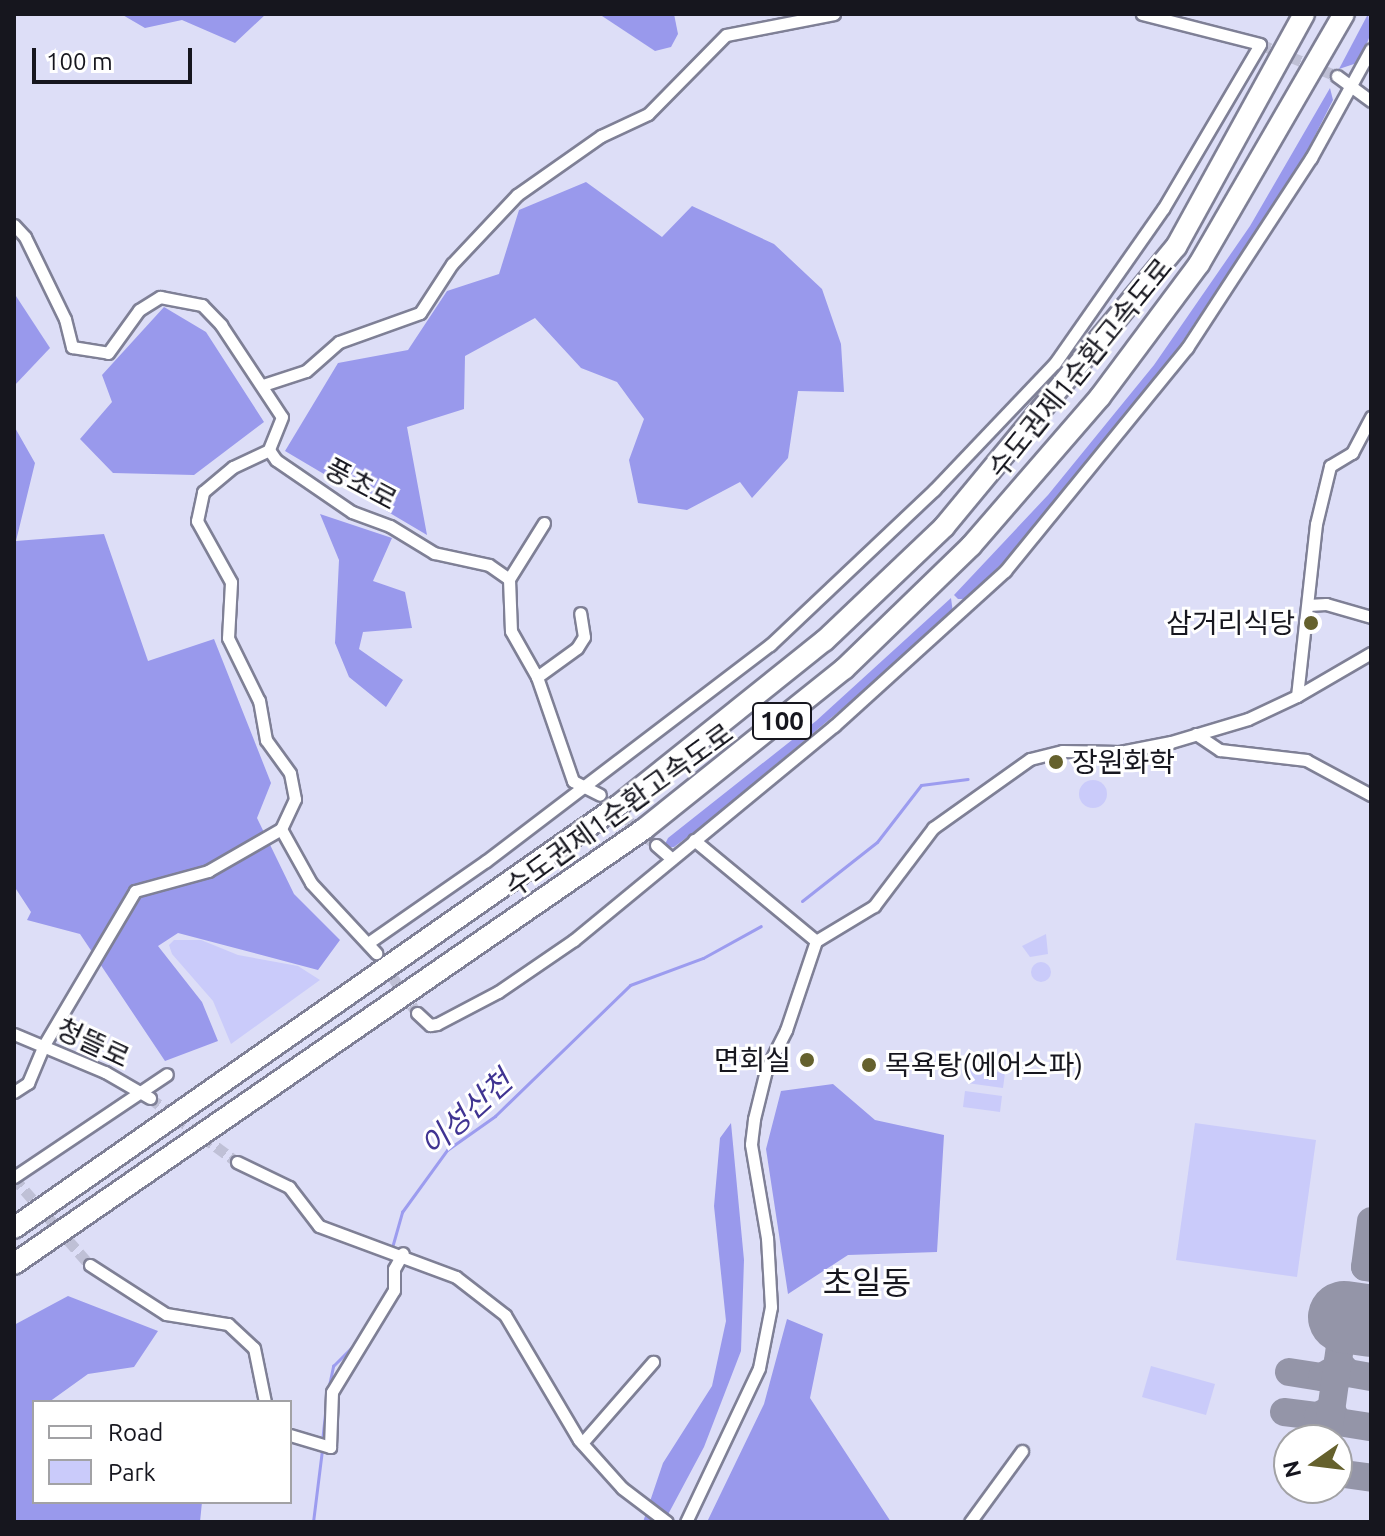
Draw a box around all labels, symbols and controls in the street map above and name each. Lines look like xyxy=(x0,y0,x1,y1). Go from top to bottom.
scale bar xyxy=(36,32,196,82)
text: 100 m xyxy=(46,48,113,75)
street label: 수도권제1순환고속도로 xyxy=(981,251,1179,485)
street label: 풍초로 xyxy=(319,451,403,517)
place label: 삼거리식당 xyxy=(1166,606,1295,640)
marker: 삼거리식당 xyxy=(1302,614,1320,632)
road number: 100 xyxy=(752,699,812,743)
street label: 수도권제1순환고속도로 xyxy=(499,716,739,904)
place label: 장원화학 xyxy=(1072,745,1175,779)
marker: 장원화학 xyxy=(1047,753,1065,771)
street label: 청뜰로 xyxy=(51,1011,135,1075)
place label: 면회실 xyxy=(714,1043,791,1077)
place label: 목욕탕(에어스파) xyxy=(885,1048,1083,1082)
marker: 면회실 xyxy=(798,1051,816,1069)
marker: 목욕탕(에어스파) xyxy=(860,1056,878,1074)
water label: 이성산천 xyxy=(413,1063,519,1163)
district label: 초일동 xyxy=(823,1263,911,1301)
legend xyxy=(32,1400,292,1504)
text: Road xyxy=(108,1419,163,1446)
north arrow xyxy=(1273,1424,1353,1504)
text: N xyxy=(1277,1458,1305,1480)
text: Park xyxy=(108,1459,156,1486)

